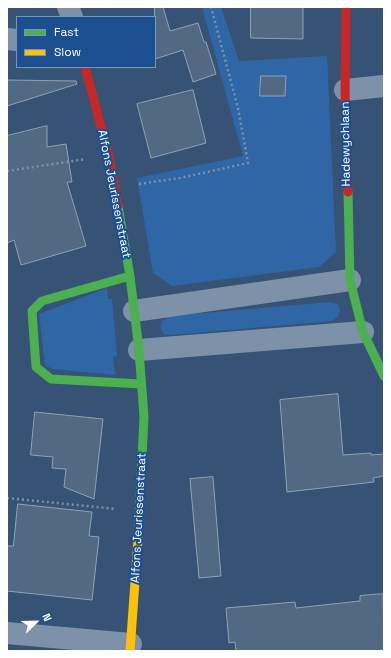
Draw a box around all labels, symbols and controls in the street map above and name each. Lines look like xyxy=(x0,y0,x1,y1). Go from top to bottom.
legend xyxy=(16,16,156,68)
text: Fast xyxy=(54,24,79,40)
text: Slow xyxy=(54,44,81,60)
street label: Hadewychlaan xyxy=(338,101,354,187)
street label: Alfons Jeurissenstraat xyxy=(94,129,134,259)
street label: Alfons Jeurissenstraat xyxy=(128,452,150,584)
north arrow xyxy=(16,602,56,642)
text: N xyxy=(39,611,55,623)

